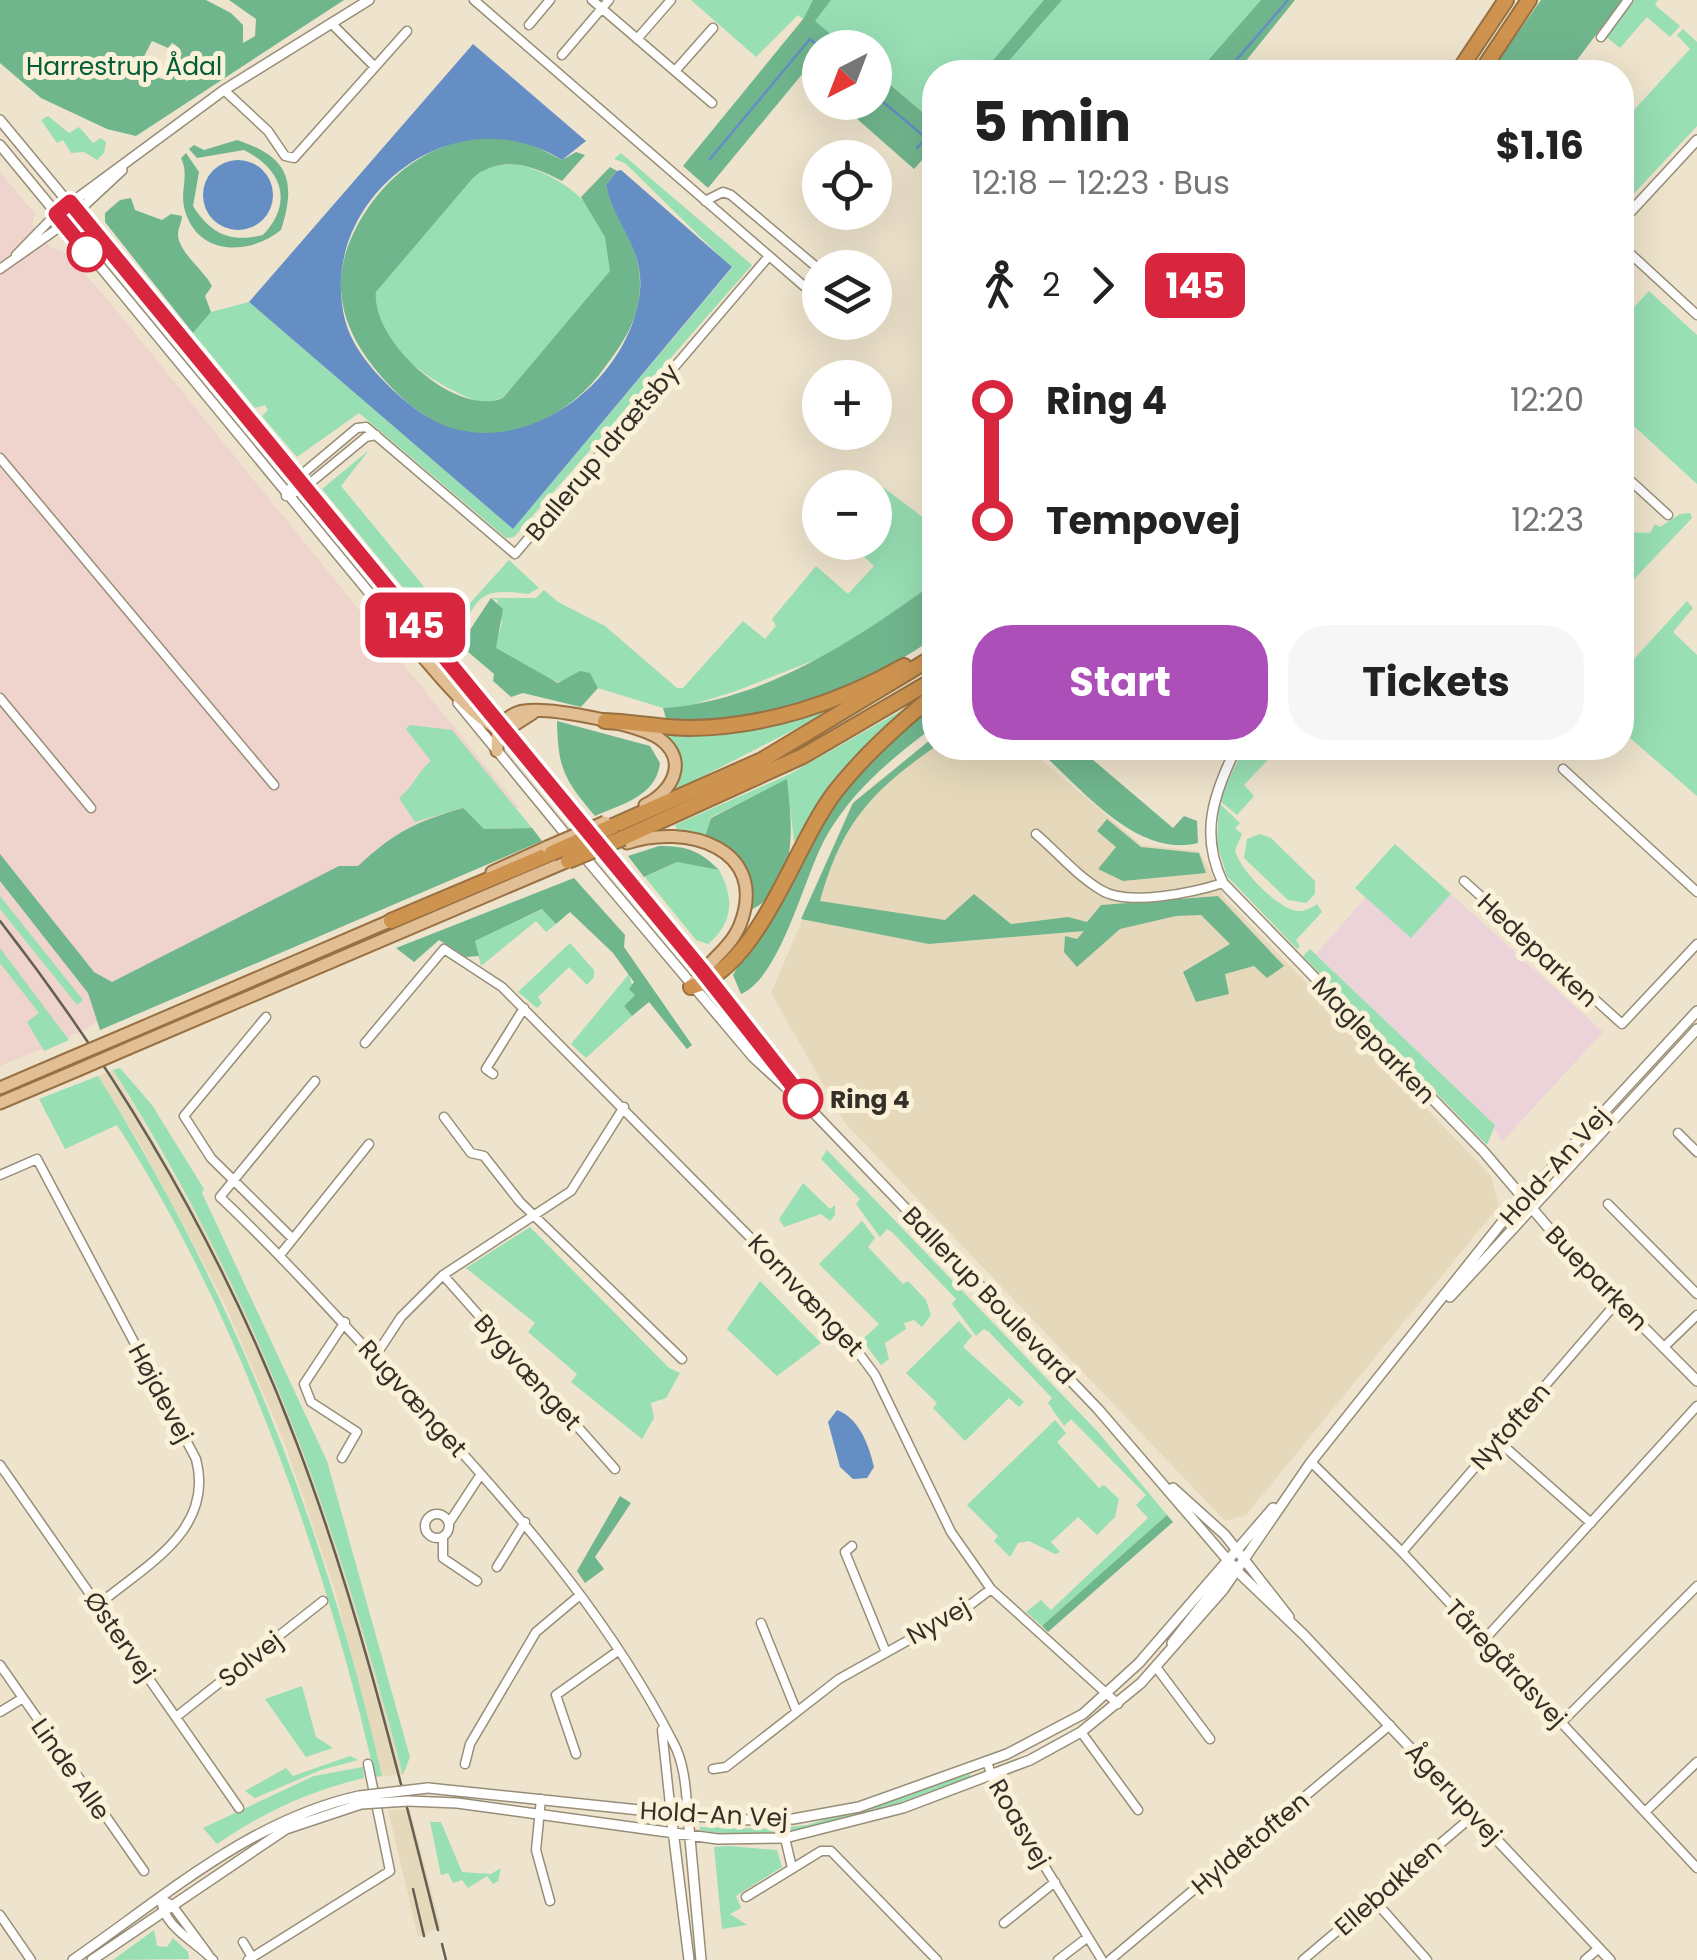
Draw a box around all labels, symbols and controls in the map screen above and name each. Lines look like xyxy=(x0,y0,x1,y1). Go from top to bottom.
north arrow xyxy=(802,30,892,120)
map controls xyxy=(802,30,892,560)
park label: Harrestrup Ådal xyxy=(26,49,222,84)
text: 5 min xyxy=(972,83,1131,160)
text: $1.16 xyxy=(1495,119,1584,172)
button: locate xyxy=(802,140,892,230)
text: 12:18 – 12:23 · Bus xyxy=(972,160,1230,205)
unlabelled marker xyxy=(68,233,106,271)
button: layers xyxy=(802,250,892,340)
icon: walk xyxy=(972,258,1027,313)
icon: forward xyxy=(1075,258,1130,313)
text: 145 xyxy=(1165,261,1225,310)
text: 2 xyxy=(1042,262,1060,307)
street label: Ballerup Idrætsby xyxy=(518,356,687,549)
button: + xyxy=(802,360,892,450)
text: Ring 4 xyxy=(1046,374,1167,427)
text: 12:20 xyxy=(1510,377,1584,422)
button: − xyxy=(802,470,892,560)
text: Tempovej xyxy=(1046,494,1241,547)
text: 12:23 xyxy=(1511,497,1584,542)
line badge: 145 xyxy=(358,592,472,658)
text: 145 xyxy=(385,601,445,650)
button: Start xyxy=(972,625,1268,740)
button: Tickets xyxy=(1288,625,1584,740)
street label: Hedeparken xyxy=(1470,885,1605,1015)
street label: Magleparken xyxy=(1304,969,1443,1112)
marker: Ring 4 xyxy=(784,1080,822,1118)
place label: Ring 4 xyxy=(830,1082,910,1117)
street label: Hold-An Vej xyxy=(1492,1100,1617,1233)
street label: Ballerup Boulevard xyxy=(894,1199,1083,1392)
street label: Bueparken xyxy=(1537,1218,1656,1339)
street label: Kornvænget xyxy=(740,1227,871,1364)
street label: Bygvænget xyxy=(466,1307,589,1438)
street label: Rugvænget xyxy=(350,1332,475,1465)
street label: Højdevej xyxy=(120,1337,201,1449)
street label: Nytoften xyxy=(1463,1375,1558,1478)
street label: Østervej xyxy=(76,1584,163,1688)
street label: Nyvej xyxy=(900,1590,976,1653)
street label: Tåregårdsvej xyxy=(1437,1591,1574,1735)
street label: Solvej xyxy=(211,1623,290,1696)
street label: Linde Alle xyxy=(23,1711,118,1827)
street label: Ågerupvej xyxy=(1397,1735,1510,1852)
street label: Roasvej xyxy=(980,1773,1059,1874)
street label: Hyldetoften xyxy=(1184,1784,1317,1903)
street label: Hold-An Vej xyxy=(639,1793,789,1836)
street label: Ellebakken xyxy=(1327,1831,1450,1944)

